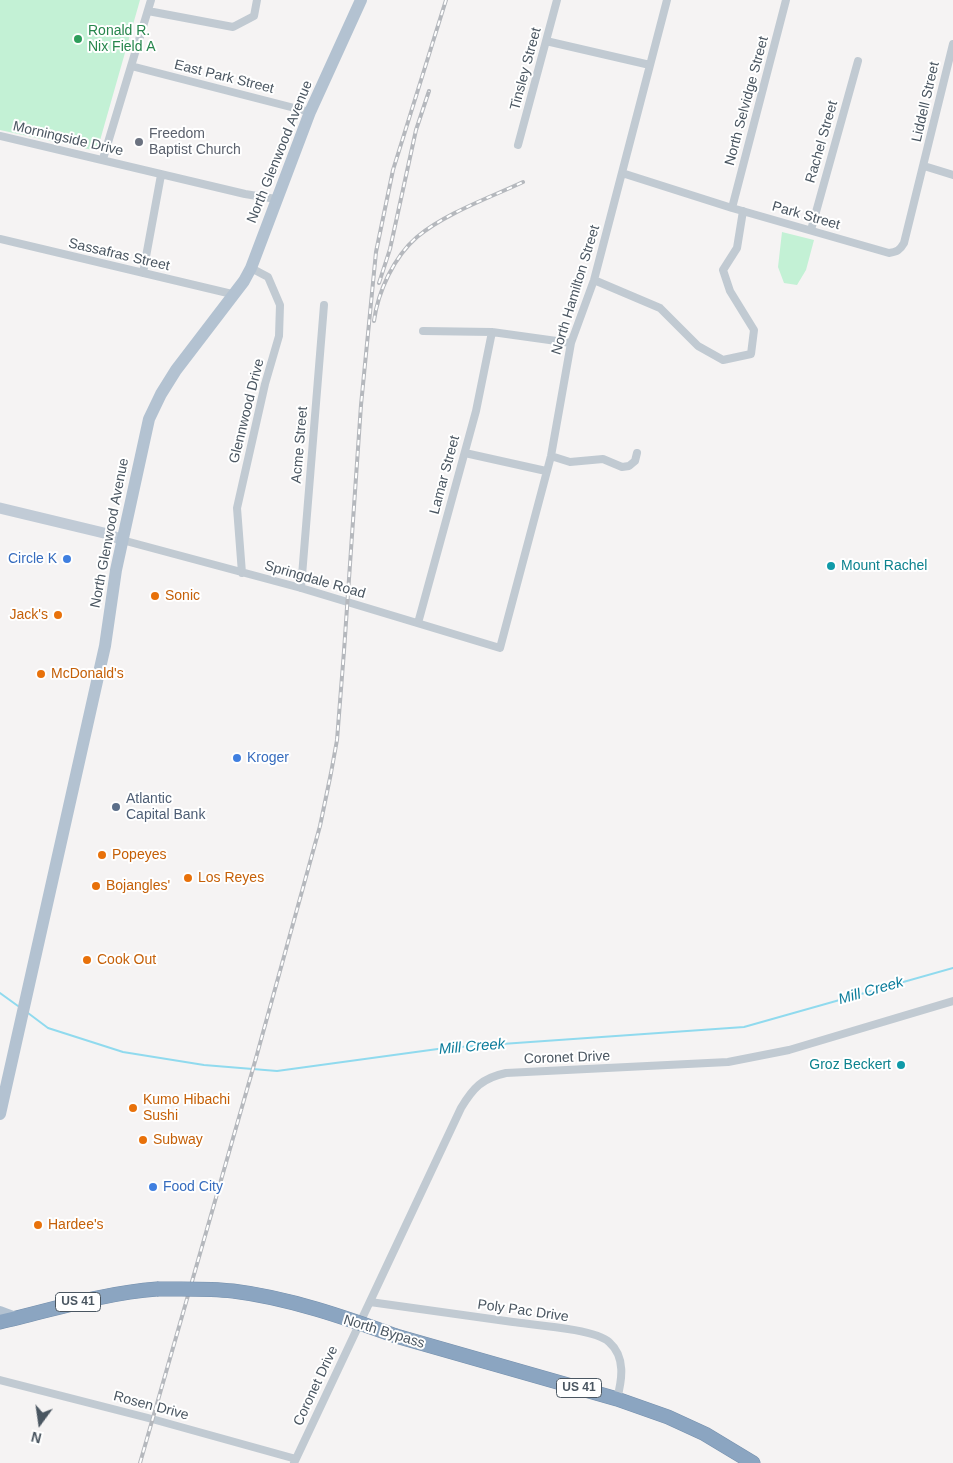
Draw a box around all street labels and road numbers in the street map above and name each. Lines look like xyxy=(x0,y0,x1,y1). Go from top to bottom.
street label: Tinsley Street xyxy=(507,26,545,112)
street label: North Selvidge Street xyxy=(722,35,772,167)
street label: East Park Street xyxy=(173,57,275,97)
street label: Liddell Street xyxy=(909,60,943,144)
street label: North Glenwood Avenue xyxy=(244,78,316,226)
street label: Rachel Street xyxy=(802,99,842,185)
street label: Morningside Drive xyxy=(11,118,125,160)
street label: Park Street xyxy=(770,198,842,234)
street label: North Hamilton Street xyxy=(548,223,604,357)
street label: Sassafras Street xyxy=(67,235,171,275)
street label: Glennwood Drive xyxy=(226,357,268,465)
street label: Acme Street xyxy=(288,406,312,484)
street label: Lamar Street xyxy=(426,434,464,516)
street label: North Glenwood Avenue xyxy=(87,457,133,609)
street label: Springdale Road xyxy=(263,558,367,602)
street label: Coronet Drive xyxy=(524,1048,610,1068)
road number: US 41 xyxy=(56,1292,100,1311)
street label: Poly Pac Drive xyxy=(476,1296,570,1326)
street label: North Bypass xyxy=(341,1312,427,1352)
street label: Coronet Drive xyxy=(290,1343,342,1429)
road number: US 41 xyxy=(556,1379,602,1398)
street label: Rosen Drive xyxy=(112,1388,190,1424)

